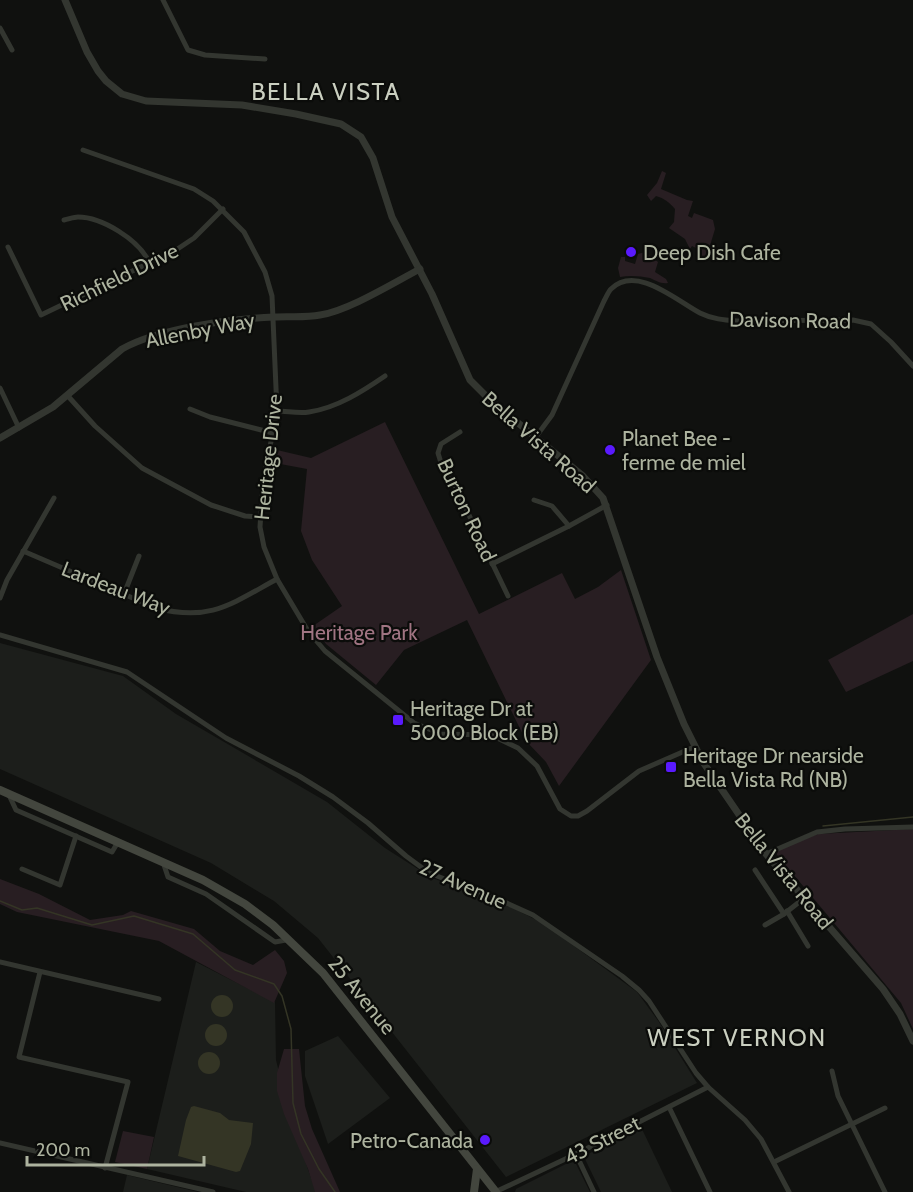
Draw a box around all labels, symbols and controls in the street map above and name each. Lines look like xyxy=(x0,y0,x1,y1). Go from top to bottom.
district label: BELLA VISTA xyxy=(251,77,401,106)
street label: Richfield Drive xyxy=(56,238,182,316)
place label: Deep Dish Cafe xyxy=(643,240,781,265)
marker: Deep Dish Cafe xyxy=(624,245,638,259)
street label: Davison Road xyxy=(729,306,851,334)
street label: Allenby Way xyxy=(143,307,257,353)
street label: Bella Vista Road xyxy=(477,386,601,498)
street label: Heritage Drive xyxy=(249,393,287,521)
place label: Planet Bee - ferme de miel xyxy=(622,426,746,475)
marker: Planet Bee - ferme de miel xyxy=(603,443,617,457)
street label: Burton Road xyxy=(432,455,502,565)
street label: Lardeau Way xyxy=(58,556,174,620)
park label: Heritage Park xyxy=(300,620,418,645)
place label: Heritage Dr at 5000 Block (EB) xyxy=(410,696,559,745)
marker: Heritage Dr at 5000 Block (EB) xyxy=(391,713,405,727)
place label: Heritage Dr nearside Bella Vista Rd (NB) xyxy=(683,743,864,792)
marker: Heritage Dr nearside Bella Vista Rd (NB) xyxy=(664,760,678,774)
street label: Bella Vista Road xyxy=(730,808,838,934)
street label: 27 Avenue xyxy=(415,854,511,914)
street label: 25 Avenue xyxy=(323,951,401,1039)
district label: WEST VERNON xyxy=(647,1023,827,1052)
street label: 43 Street xyxy=(560,1110,644,1170)
place label: Petro-Canada xyxy=(350,1128,473,1153)
scale bar xyxy=(27,1129,204,1167)
marker: Petro-Canada xyxy=(478,1133,492,1147)
text: 200 m xyxy=(36,1139,90,1161)

